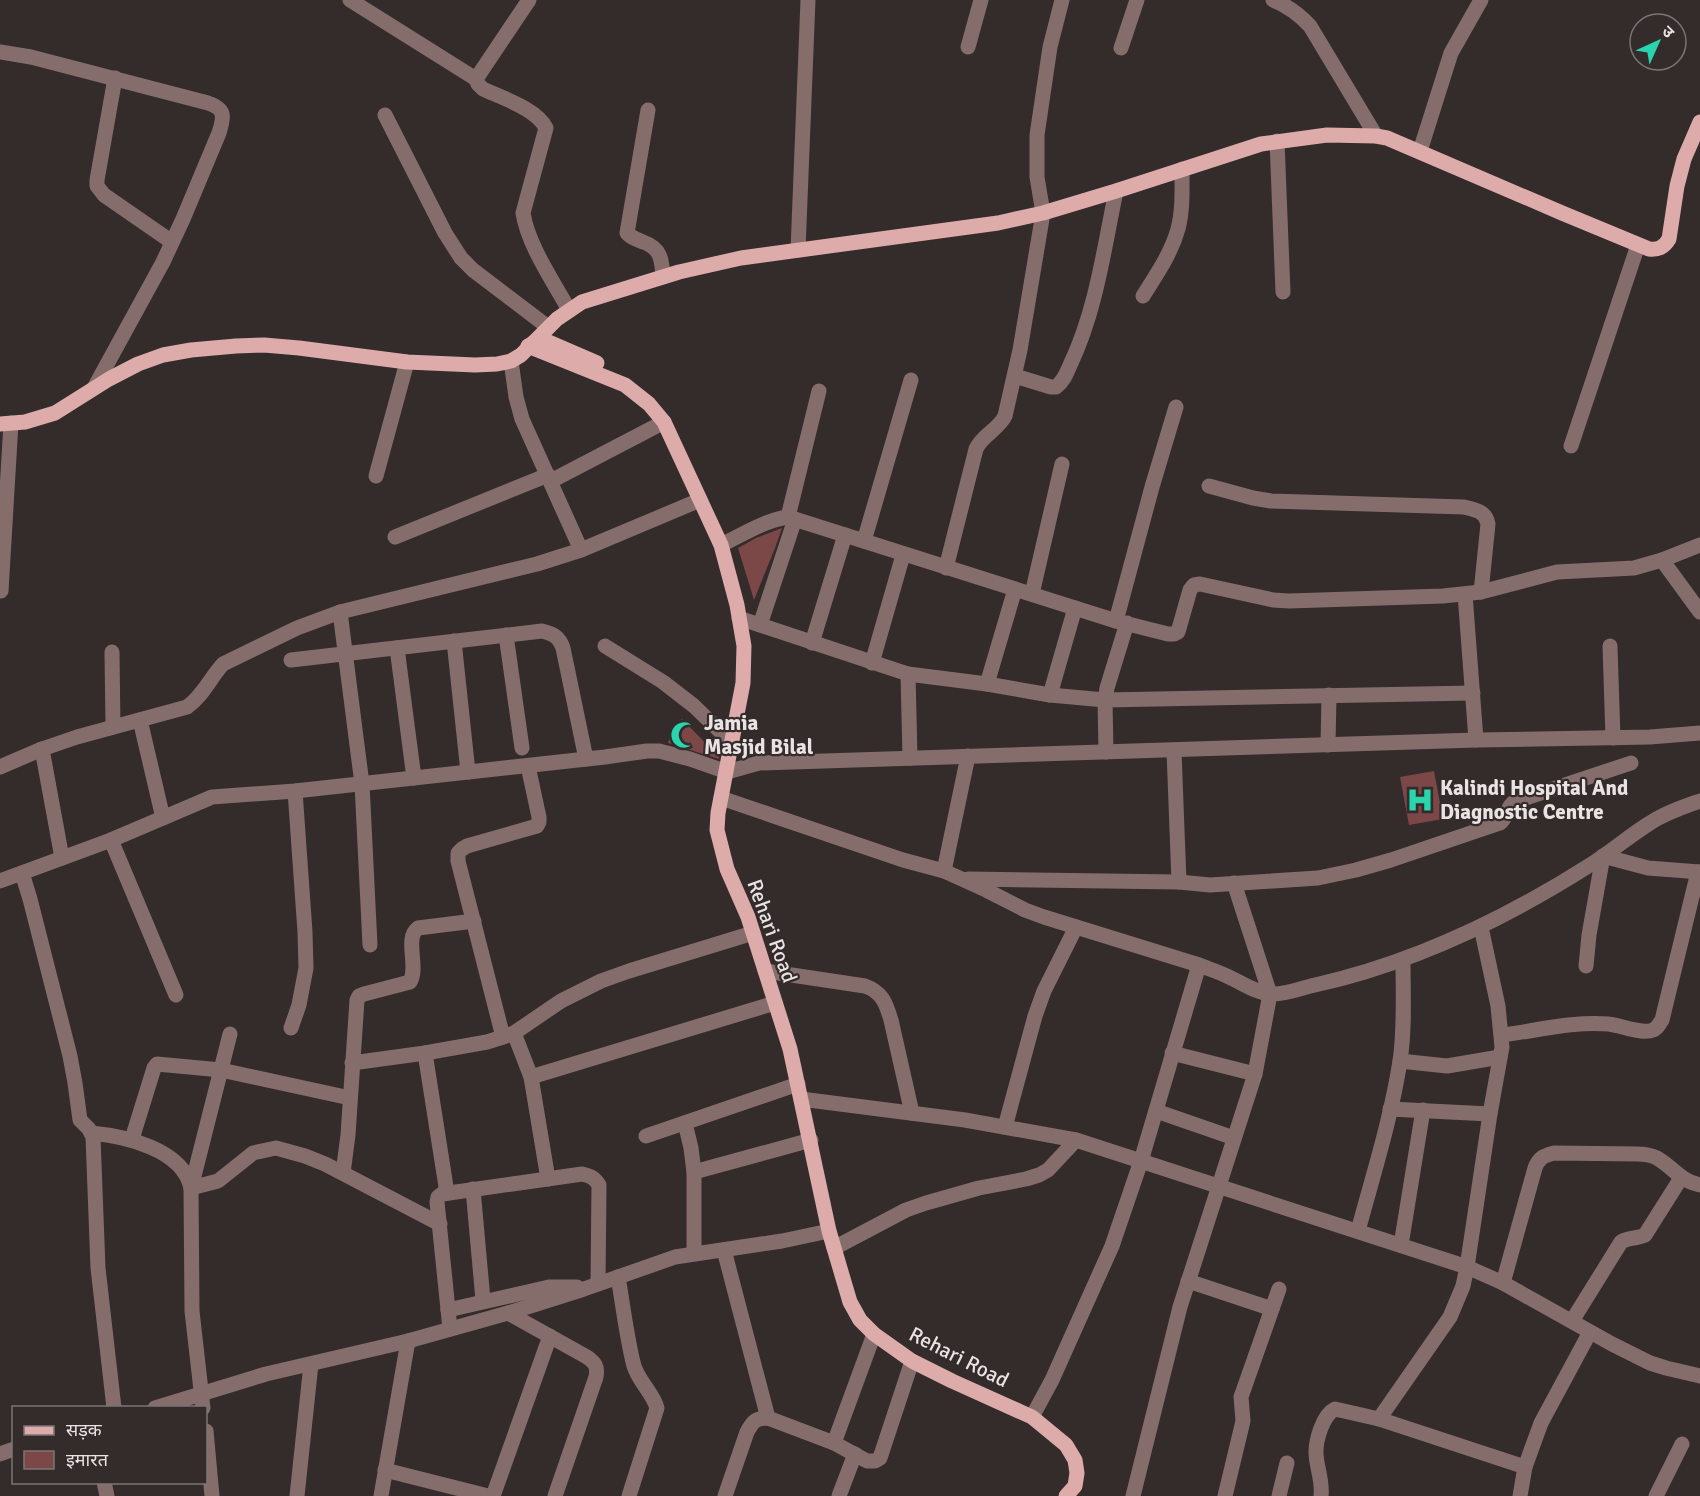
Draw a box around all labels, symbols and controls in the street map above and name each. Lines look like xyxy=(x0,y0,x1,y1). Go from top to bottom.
north arrow xyxy=(1628,12,1688,72)
text: उ xyxy=(1658,22,1679,43)
place label: Jamia Masjid Bilal xyxy=(704,710,814,760)
mosque icon: Jamia Masjid Bilal xyxy=(669,720,699,750)
place label: Kalindi Hospital And Diagnostic Centre xyxy=(1440,775,1628,825)
hospital icon: Kalindi Hospital And Diagnostic Centre xyxy=(1405,785,1435,815)
street label: Rehari Road xyxy=(741,876,803,986)
street label: Rehari Road xyxy=(905,1321,1013,1393)
legend xyxy=(12,1406,207,1484)
text: सड़क xyxy=(66,1419,103,1441)
text: इमारत xyxy=(66,1449,109,1471)

